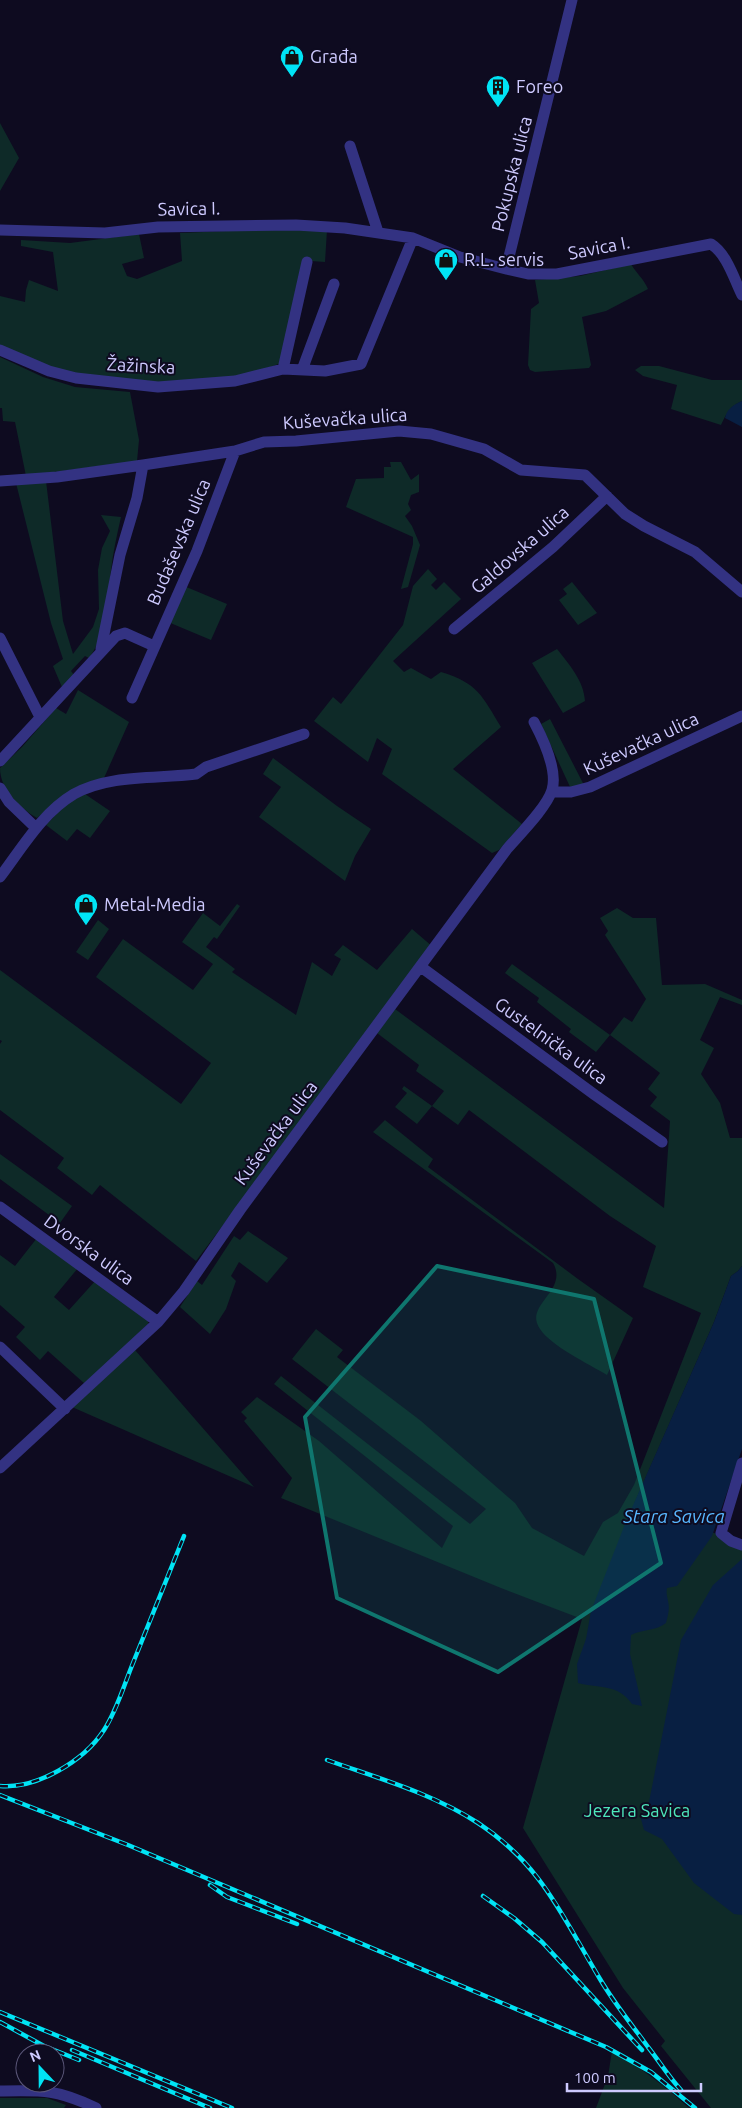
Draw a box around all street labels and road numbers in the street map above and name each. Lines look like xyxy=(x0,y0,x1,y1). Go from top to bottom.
street label: Pokupska ulica xyxy=(487,114,535,234)
street label: Savica I. xyxy=(158,197,220,219)
street label: Savica I. xyxy=(566,231,631,263)
street label: Žažinska xyxy=(106,352,176,377)
street label: Kuševačka ulica xyxy=(282,404,408,432)
street label: Budaševska ulica xyxy=(142,475,214,608)
street label: Galdovska ulica xyxy=(466,501,572,597)
street label: Kuševačka ulica xyxy=(580,708,701,779)
street label: Gustelnička ulica xyxy=(491,993,612,1088)
street label: Kuševačka ulica xyxy=(230,1077,321,1188)
street label: Dvorska ulica xyxy=(41,1210,138,1288)

